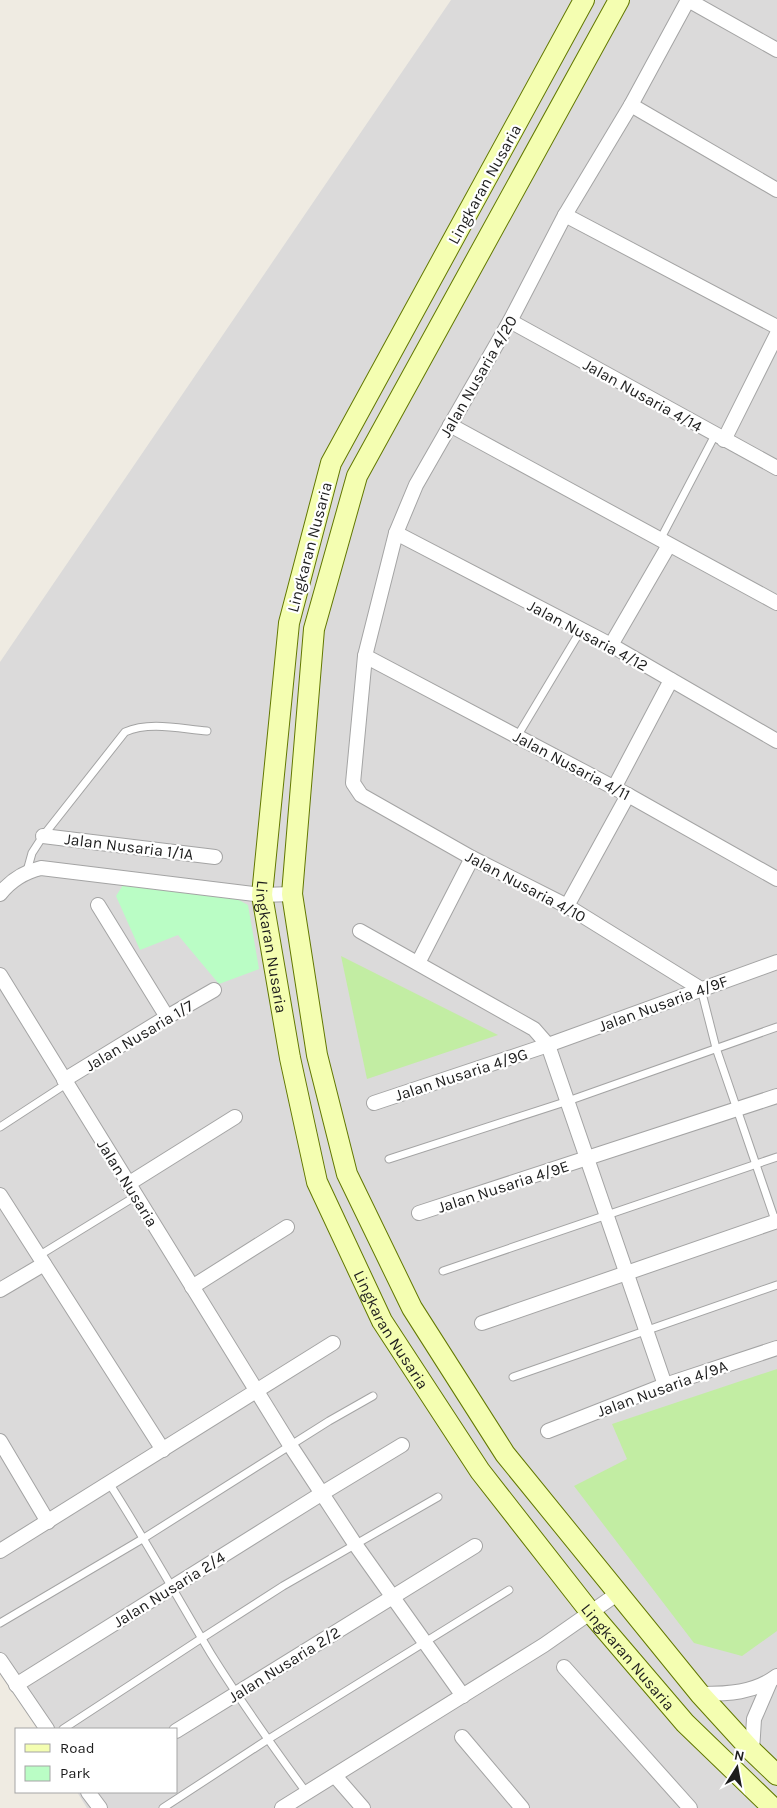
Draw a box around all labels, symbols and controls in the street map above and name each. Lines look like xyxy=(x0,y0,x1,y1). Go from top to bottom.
street label: Lingkaran Nusaria xyxy=(444,121,525,247)
street label: Jalan Nusaria 4/20 xyxy=(436,312,521,441)
street label: Jalan Nusaria 4/14 xyxy=(580,355,706,436)
street label: Lingkaran Nusaria xyxy=(283,480,336,614)
street label: Jalan Nusaria 4/12 xyxy=(524,596,651,675)
street label: Jalan Nusaria 4/11 xyxy=(510,727,633,804)
street label: Jalan Nusaria 1/1A xyxy=(63,829,194,864)
street label: Jalan Nusaria 4/10 xyxy=(462,847,589,926)
street label: Lingkaran Nusaria xyxy=(252,880,291,1015)
street label: Jalan Nusaria 4/9F xyxy=(596,971,731,1036)
street label: Jalan Nusaria 1/7 xyxy=(82,995,197,1075)
street label: Jalan Nusaria 4/9G xyxy=(392,1044,530,1105)
street label: Jalan Nusaria xyxy=(93,1136,162,1230)
street label: Jalan Nusaria 4/9E xyxy=(435,1156,571,1217)
street label: Lingkaran Nusaria xyxy=(350,1267,433,1393)
street label: Jalan Nusaria 4/9A xyxy=(594,1356,730,1421)
street label: Jalan Nusaria 2/4 xyxy=(110,1547,229,1631)
street label: Lingkaran Nusaria xyxy=(577,1600,679,1714)
street label: Jalan Nusaria 2/2 xyxy=(225,1622,344,1707)
legend xyxy=(15,1728,178,1793)
text: Road xyxy=(60,1739,95,1757)
north arrow xyxy=(712,1743,762,1793)
text: N xyxy=(733,1746,746,1765)
text: Park xyxy=(60,1764,90,1782)

